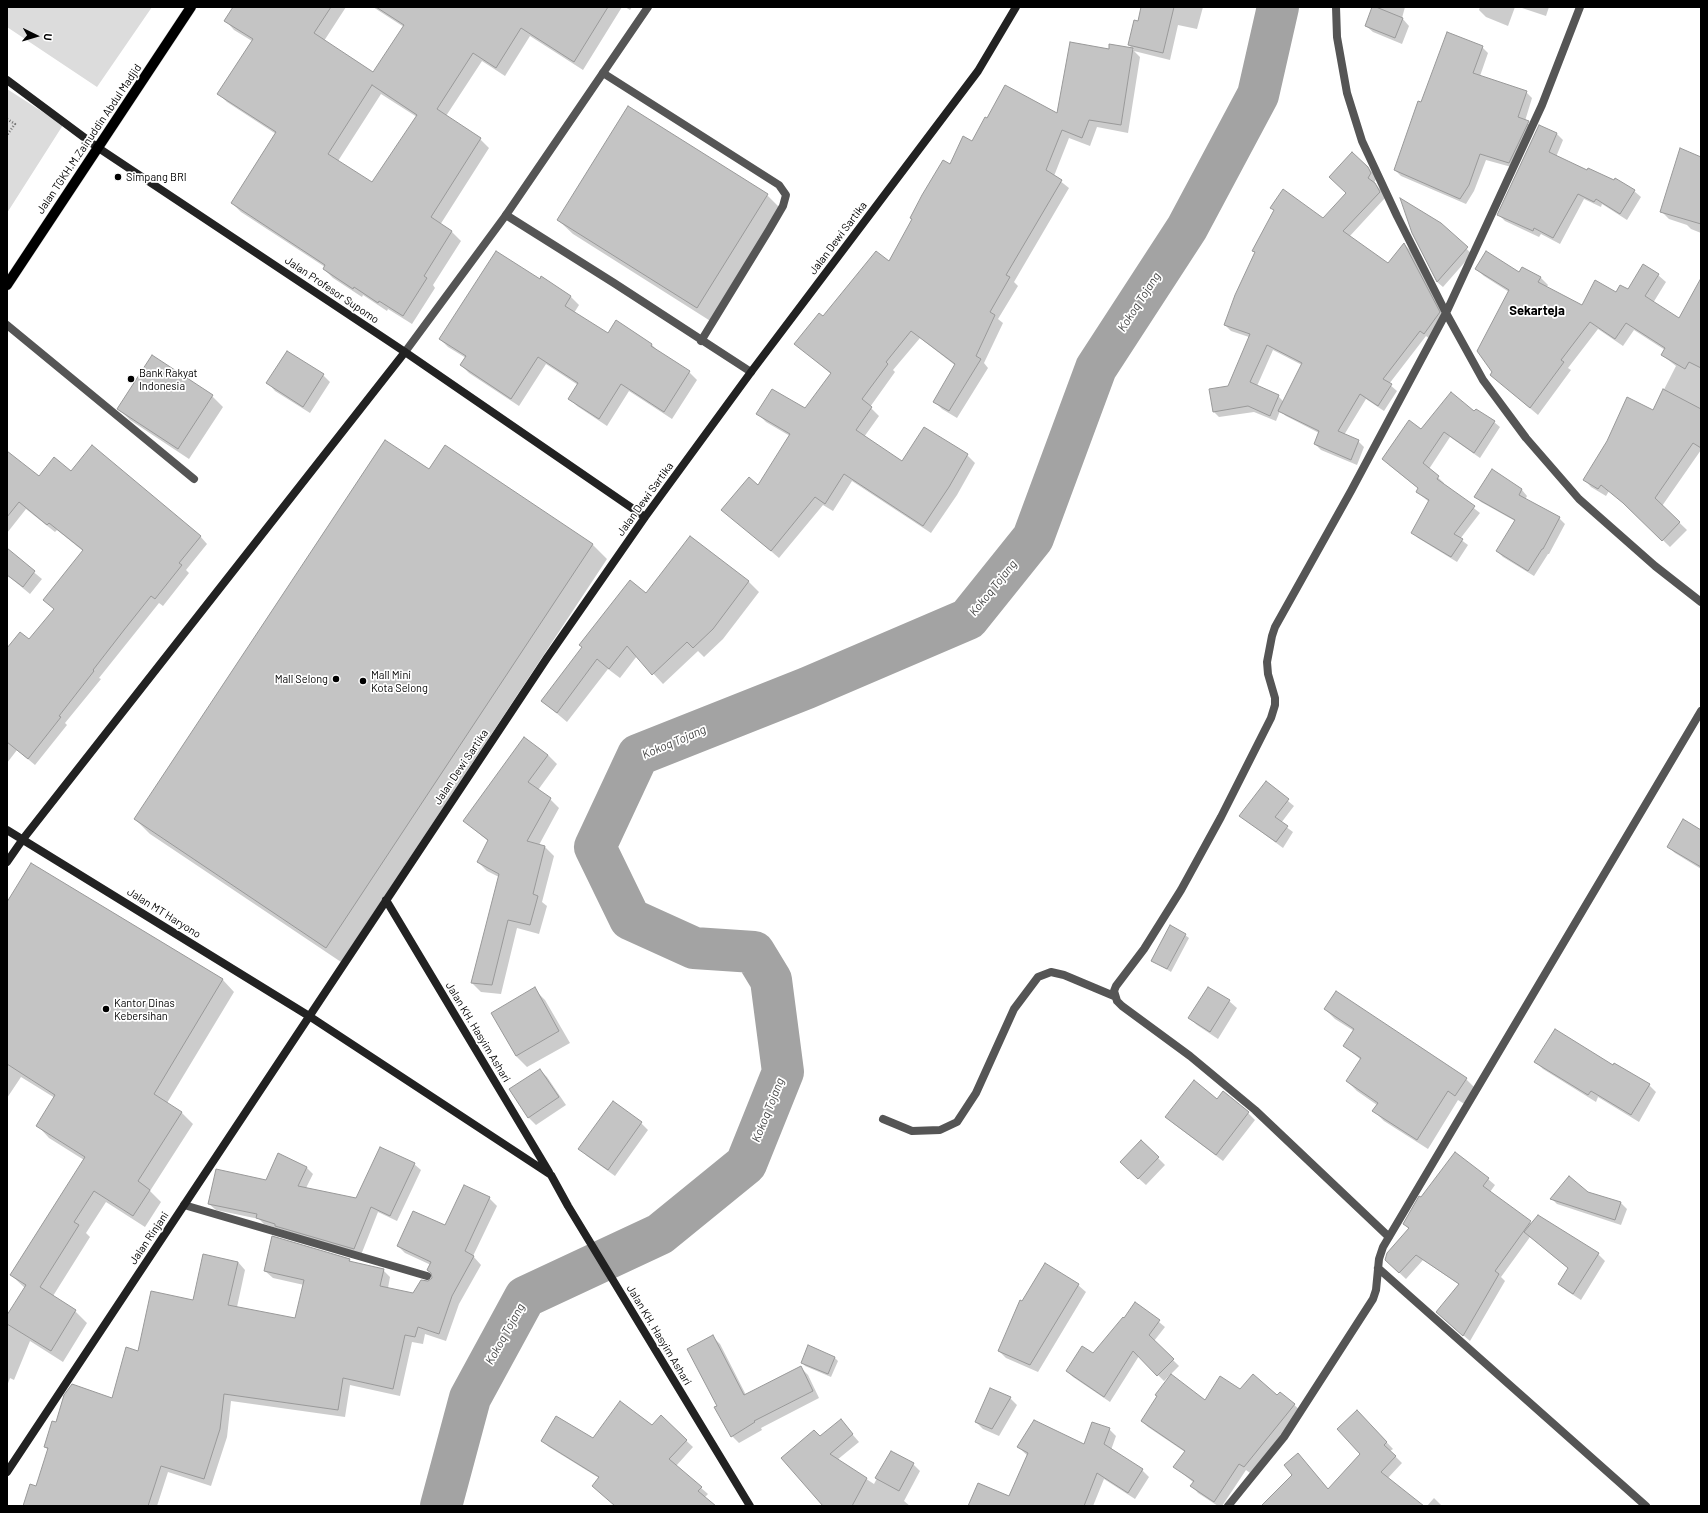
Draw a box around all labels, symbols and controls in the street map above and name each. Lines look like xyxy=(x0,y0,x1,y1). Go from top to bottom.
north arrow xyxy=(16,16,56,56)
text: U xyxy=(42,33,55,41)
street label: Jalan TGKH.M.Zainuddin Abdul Madjid xyxy=(34,61,144,217)
place label: Simpang BRI xyxy=(126,170,187,184)
marker: Simpang BRI xyxy=(113,172,123,182)
street label: Jalan Dewi Sartika xyxy=(806,199,870,277)
street label: Jalan Profesor Supomo xyxy=(282,254,382,326)
water label: Kokoq Tojang xyxy=(1114,270,1164,334)
district label: Sekarteja xyxy=(1509,303,1565,319)
place label: Bank Rakyat Indonesia xyxy=(139,366,197,392)
marker: Bank Rakyat Indonesia xyxy=(126,374,136,384)
street label: Jalan Dewi Sartika xyxy=(614,460,676,538)
water label: Kokoq Tojang xyxy=(966,557,1020,619)
place label: Mall Mini Kota Selong xyxy=(371,668,428,694)
place label: Mall Selong xyxy=(275,672,328,686)
marker: Mall Selong xyxy=(331,674,341,684)
marker: Mall Mini Kota Selong xyxy=(358,676,368,686)
water label: Kokoq Tojang xyxy=(640,722,708,762)
street label: Jalan Dewi Sartika xyxy=(431,727,491,807)
street label: Jalan MT Haryono xyxy=(125,885,203,941)
street label: Jalan KH. Hasyim Ashari xyxy=(443,979,513,1085)
place label: Kantor Dinas Kebersihan xyxy=(114,996,175,1022)
marker: Kantor Dinas Kebersihan xyxy=(101,1004,111,1014)
water label: Kokoq Tojang xyxy=(749,1076,787,1144)
street label: Jalan Rinjani xyxy=(127,1209,171,1267)
street label: Jalan KH. Hasyim Ashari xyxy=(624,1282,694,1388)
water label: Kokoq Tojang xyxy=(482,1301,528,1367)

